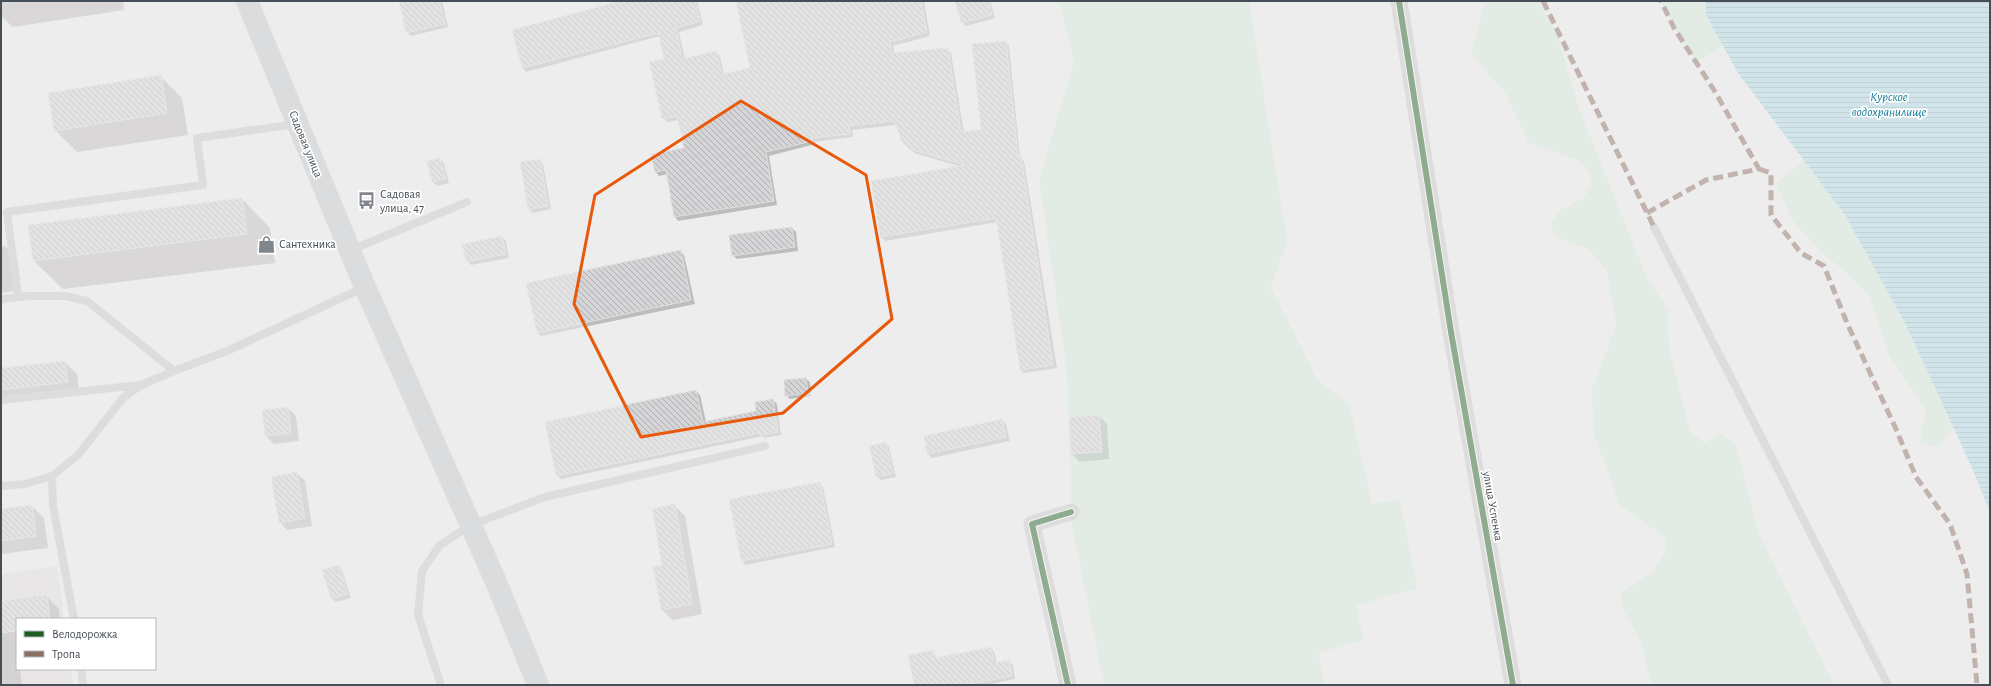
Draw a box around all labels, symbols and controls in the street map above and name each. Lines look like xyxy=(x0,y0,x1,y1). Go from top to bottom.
water label: Курское водохранилище xyxy=(1852,91,1927,119)
street label: Садовая улица xyxy=(286,109,325,180)
place label: Садовая улица, 47 xyxy=(379,188,424,215)
bus stop icon: Садовая улица, 47 xyxy=(357,191,377,211)
shop icon: Сантехника xyxy=(256,234,276,254)
place label: Сантехника xyxy=(279,238,336,250)
street label: улица Успенка xyxy=(1480,469,1505,542)
legend xyxy=(16,618,156,670)
text: Велодорожка xyxy=(52,628,118,640)
text: Тропа xyxy=(52,648,81,660)

